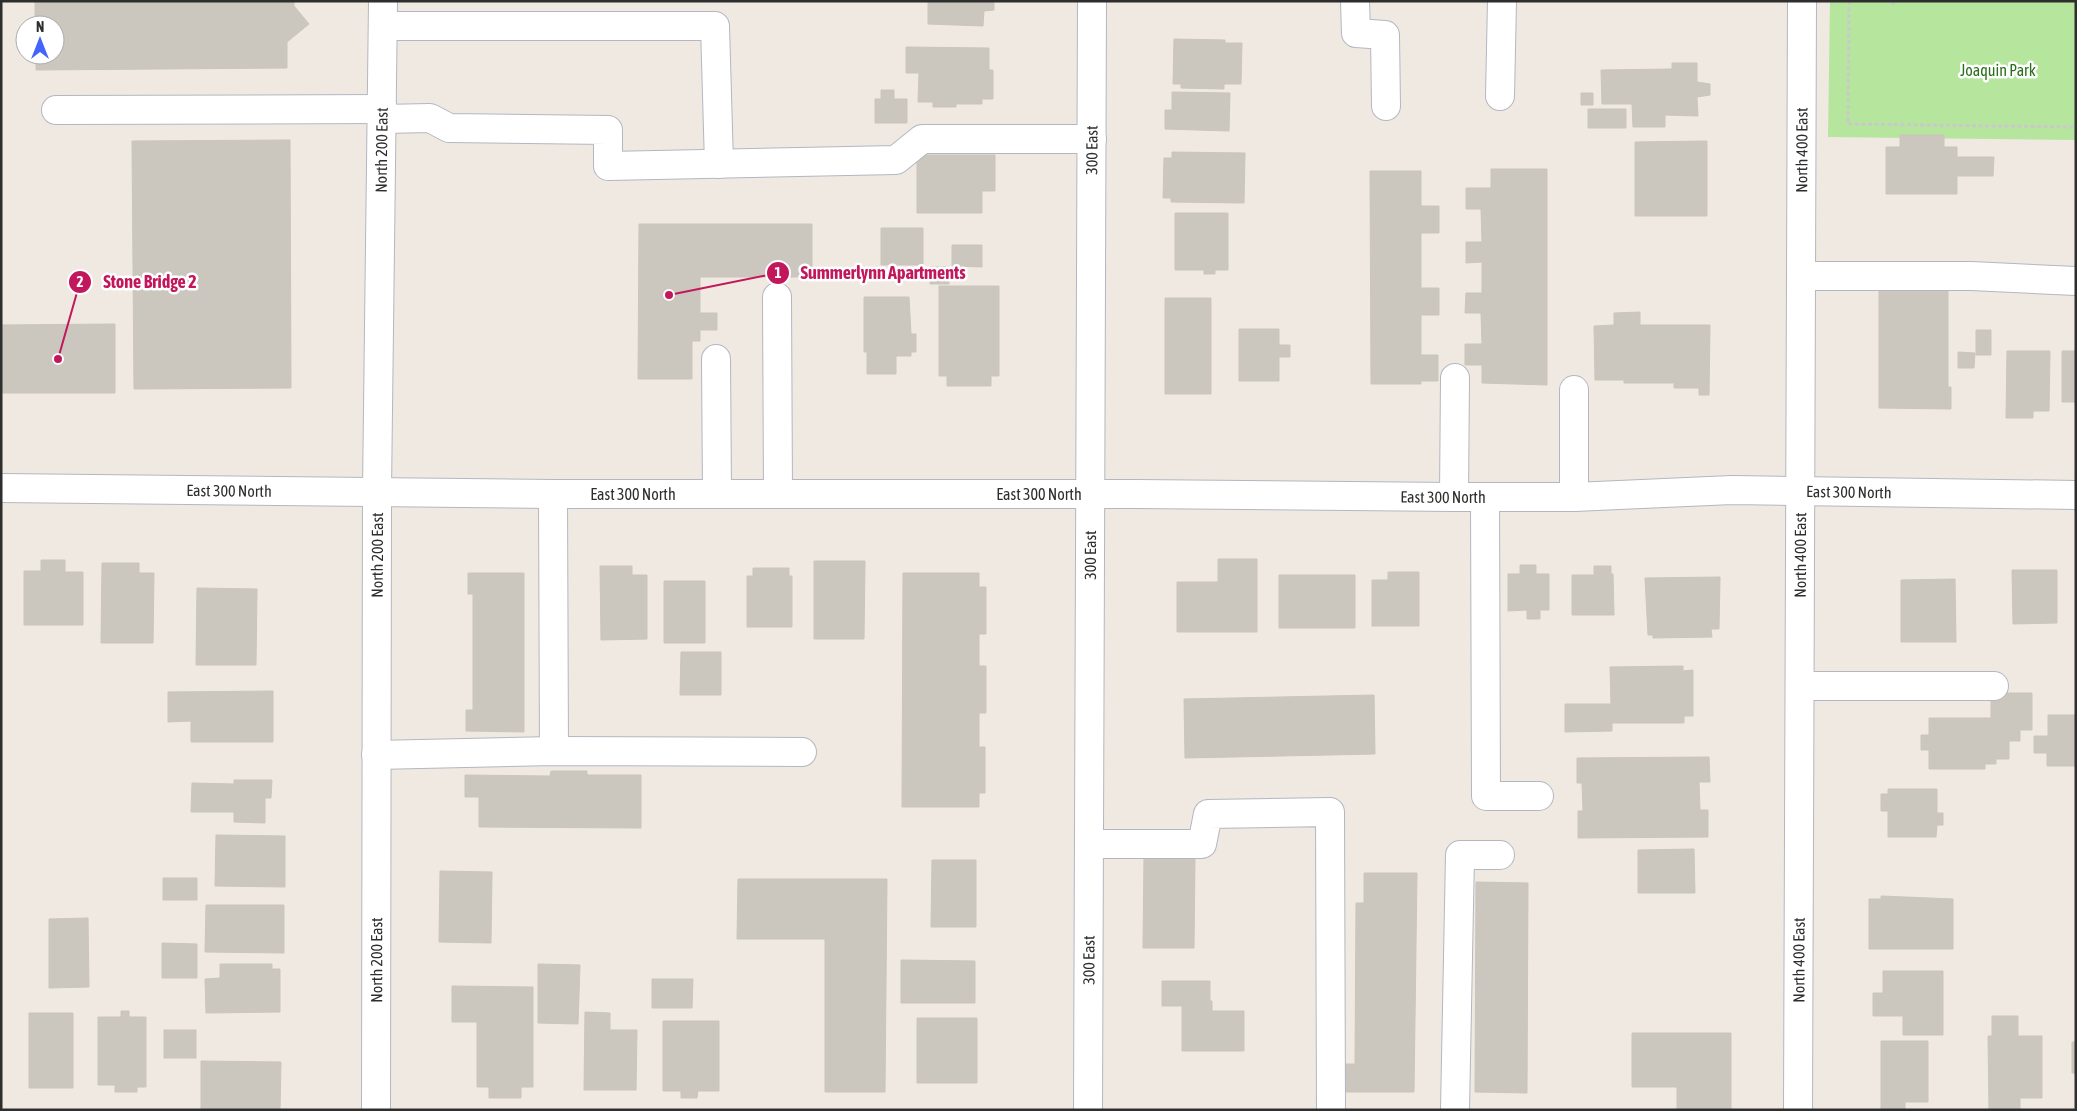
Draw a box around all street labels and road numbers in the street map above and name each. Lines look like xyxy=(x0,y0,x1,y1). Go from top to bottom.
street label: North 200 East xyxy=(372,107,391,193)
street label: North 400 East xyxy=(1792,107,1811,193)
street label: 300 East xyxy=(1082,125,1101,175)
street label: East 300 North xyxy=(186,481,272,500)
street label: East 300 North xyxy=(1806,482,1892,501)
street label: East 300 North xyxy=(590,485,676,503)
street label: East 300 North xyxy=(996,485,1082,503)
street label: East 300 North xyxy=(1400,487,1486,506)
street label: North 200 East xyxy=(368,512,386,598)
street label: North 400 East xyxy=(1791,512,1809,598)
street label: 300 East xyxy=(1081,530,1099,580)
street label: North 200 East xyxy=(367,917,385,1003)
street label: North 400 East xyxy=(1789,917,1808,1003)
street label: 300 East xyxy=(1079,935,1098,985)

